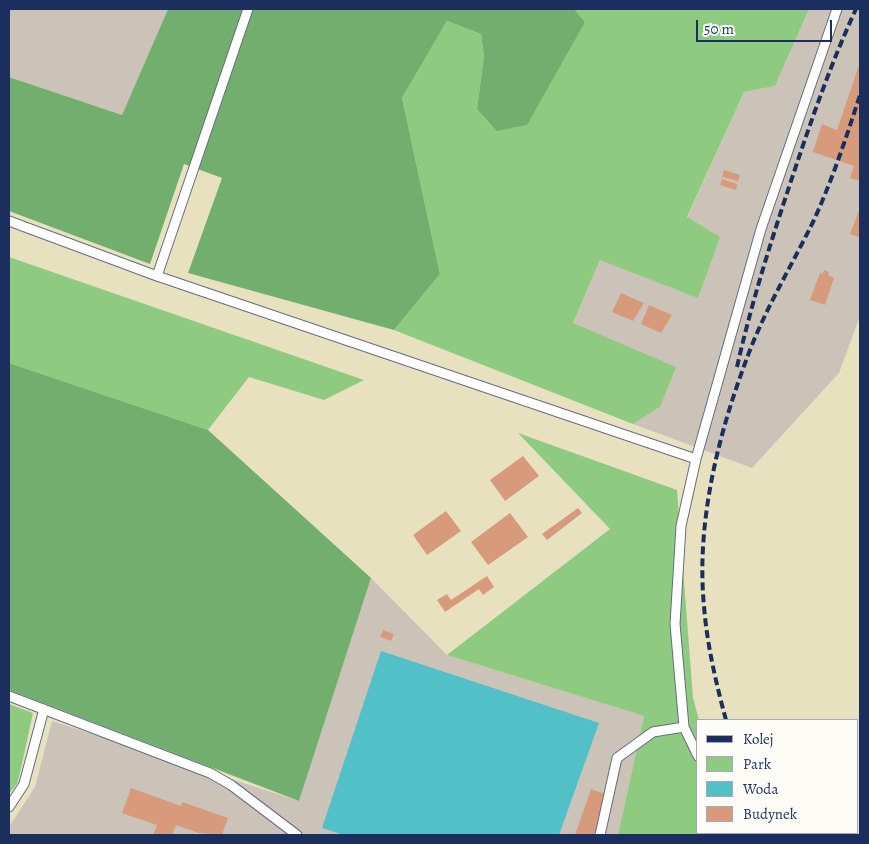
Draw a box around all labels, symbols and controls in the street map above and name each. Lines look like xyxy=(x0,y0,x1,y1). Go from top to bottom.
scale bar xyxy=(699,10,835,42)
text: 50 m xyxy=(704,19,734,39)
legend xyxy=(696,719,859,834)
text: Kolej xyxy=(743,729,774,749)
text: Park xyxy=(743,754,771,774)
text: Woda xyxy=(743,779,778,799)
text: Budynek xyxy=(743,804,797,824)

